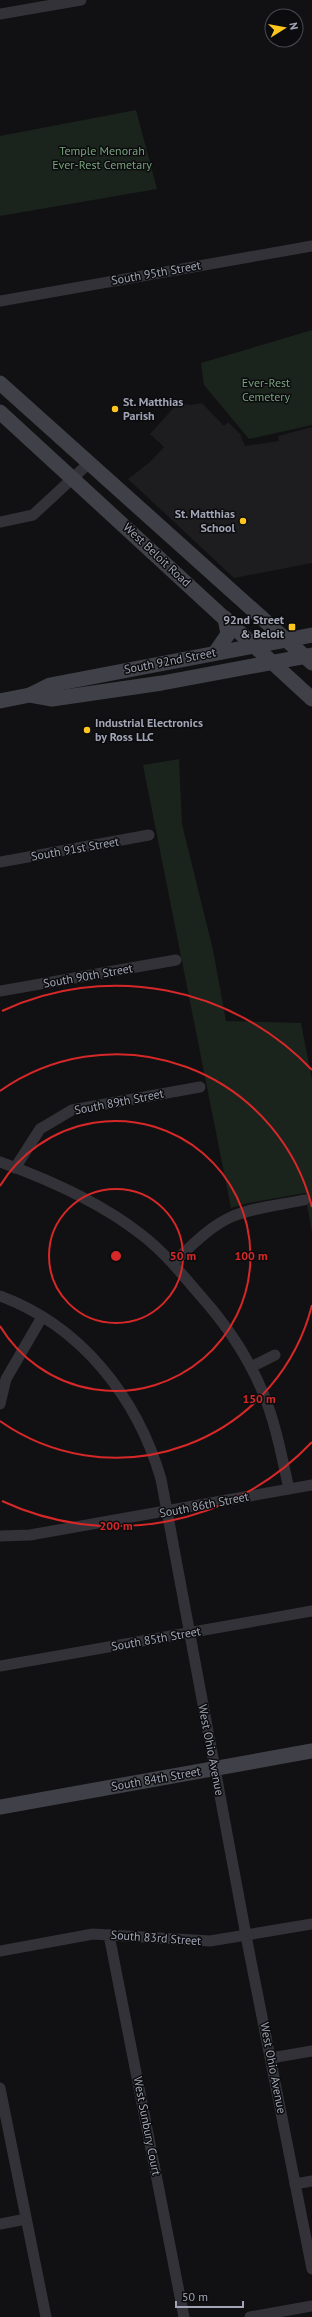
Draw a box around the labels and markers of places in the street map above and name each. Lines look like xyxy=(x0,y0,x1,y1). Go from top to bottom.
place label: St. Matthias Parish xyxy=(123,394,183,423)
marker: St. Matthias Parish xyxy=(110,404,120,414)
place label: St. Matthias School xyxy=(175,506,235,535)
marker: St. Matthias School xyxy=(238,516,248,526)
place label: 92nd Street & Beloit xyxy=(223,612,285,641)
marker: 92nd Street & Beloit xyxy=(287,622,297,632)
place label: Industrial Electronics by Ross LLC xyxy=(95,715,203,744)
marker: Industrial Electronics by Ross LLC xyxy=(82,725,92,735)
centre of rings xyxy=(109,1249,123,1263)

